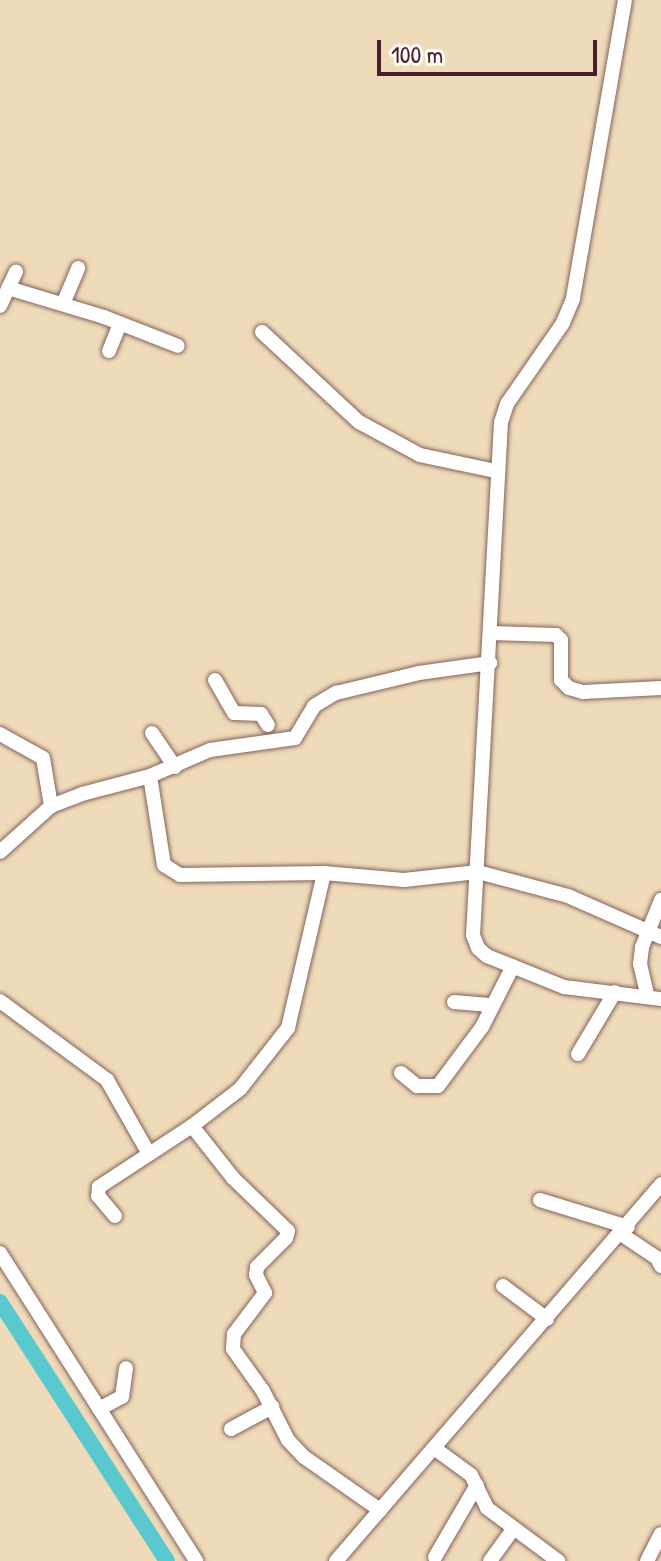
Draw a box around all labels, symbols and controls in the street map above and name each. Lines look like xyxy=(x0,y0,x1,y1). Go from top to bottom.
scale bar xyxy=(381,24,601,74)
text: 100 m xyxy=(391,38,443,70)

